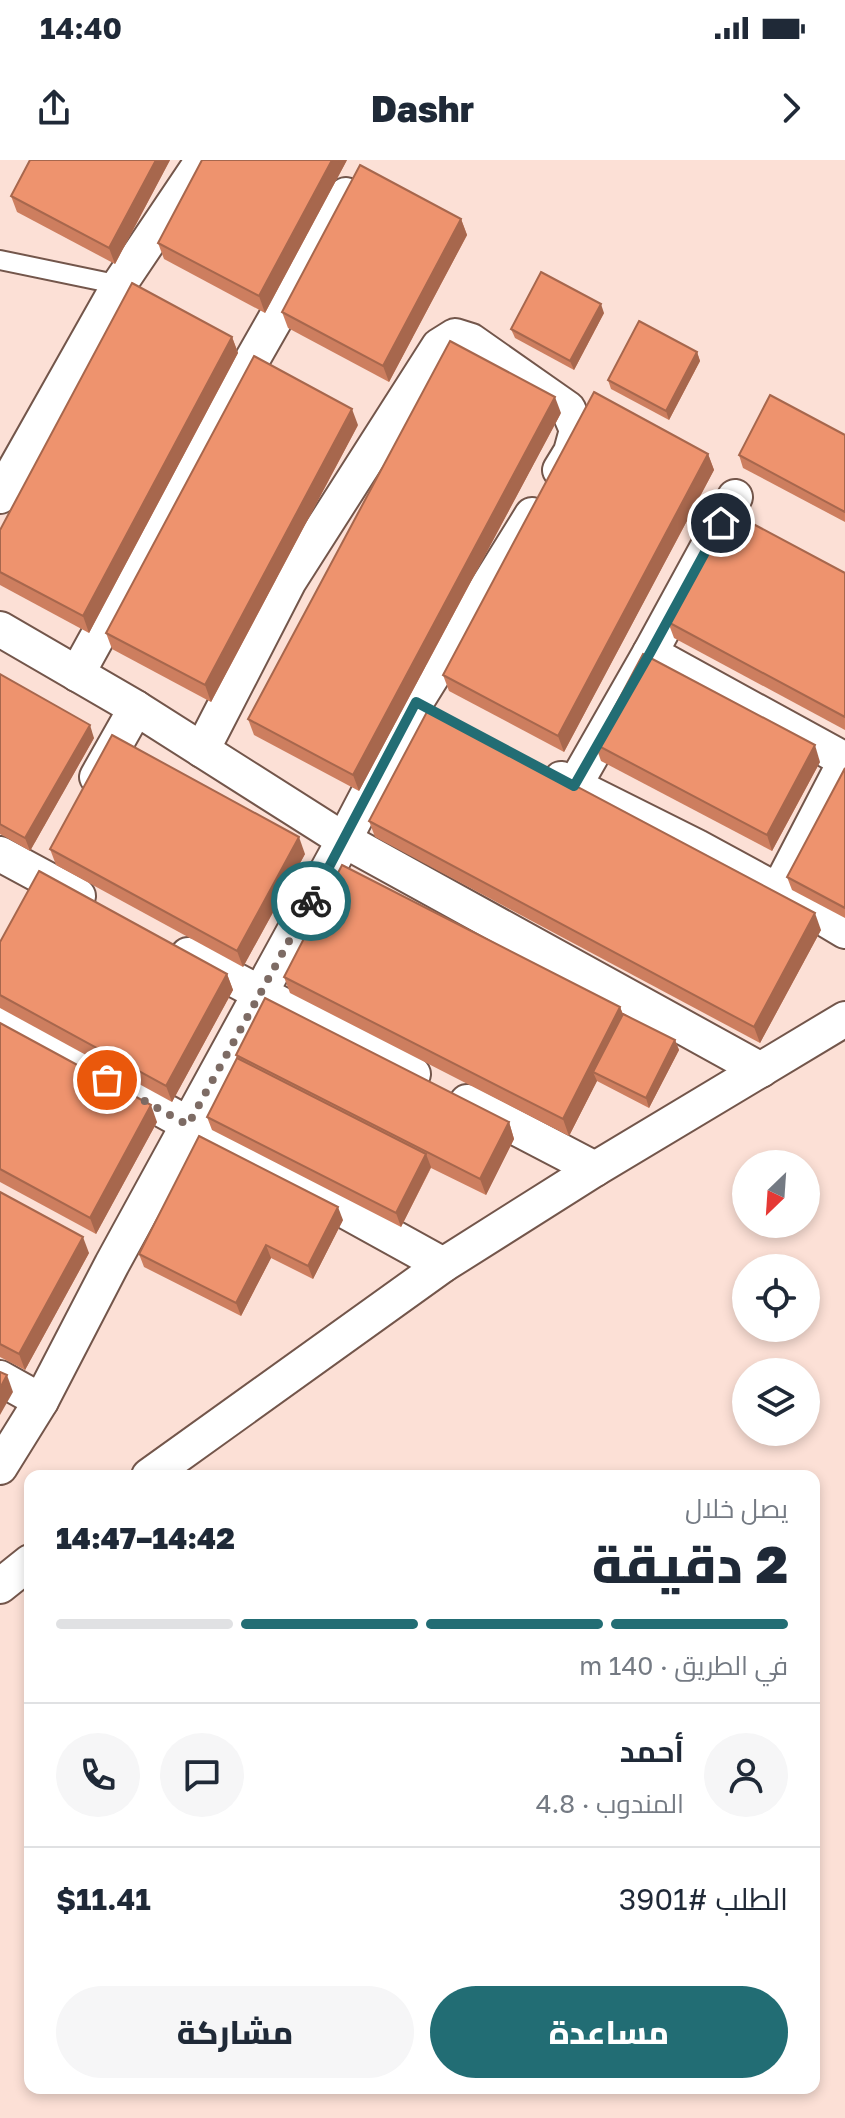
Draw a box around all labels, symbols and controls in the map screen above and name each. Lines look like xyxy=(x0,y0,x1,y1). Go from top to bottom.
text: 14:40 xyxy=(40,10,122,46)
icon: share xyxy=(32,86,76,130)
icon: forward xyxy=(769,86,813,130)
text: Dashr xyxy=(371,87,474,130)
pin xyxy=(687,489,755,557)
icon: home xyxy=(699,501,743,545)
courier xyxy=(271,861,351,941)
icon: bike xyxy=(289,879,333,923)
pin xyxy=(73,1046,141,1114)
icon: bag xyxy=(85,1058,129,1102)
north arrow xyxy=(732,1150,820,1238)
map controls xyxy=(732,1150,820,1446)
button: locate xyxy=(732,1254,820,1342)
button: layers xyxy=(732,1358,820,1446)
text: يصل خلال xyxy=(685,1493,788,1524)
text: 14:42–14:47 xyxy=(56,1520,235,1556)
text: 2 دقيقة xyxy=(592,1532,788,1594)
text: في الطريق · 140 m xyxy=(579,1650,788,1681)
button: phone xyxy=(56,1733,140,1817)
button: chat xyxy=(160,1733,244,1817)
text: أحمد xyxy=(620,1733,684,1769)
button: person xyxy=(704,1733,788,1817)
text: المندوب · 4.8 xyxy=(536,1788,684,1819)
text: $11.41 xyxy=(56,1881,151,1917)
text: الطلب #3901 xyxy=(619,1881,788,1917)
button: مشاركة xyxy=(56,1986,414,2078)
button: مساعدة xyxy=(430,1986,788,2078)

